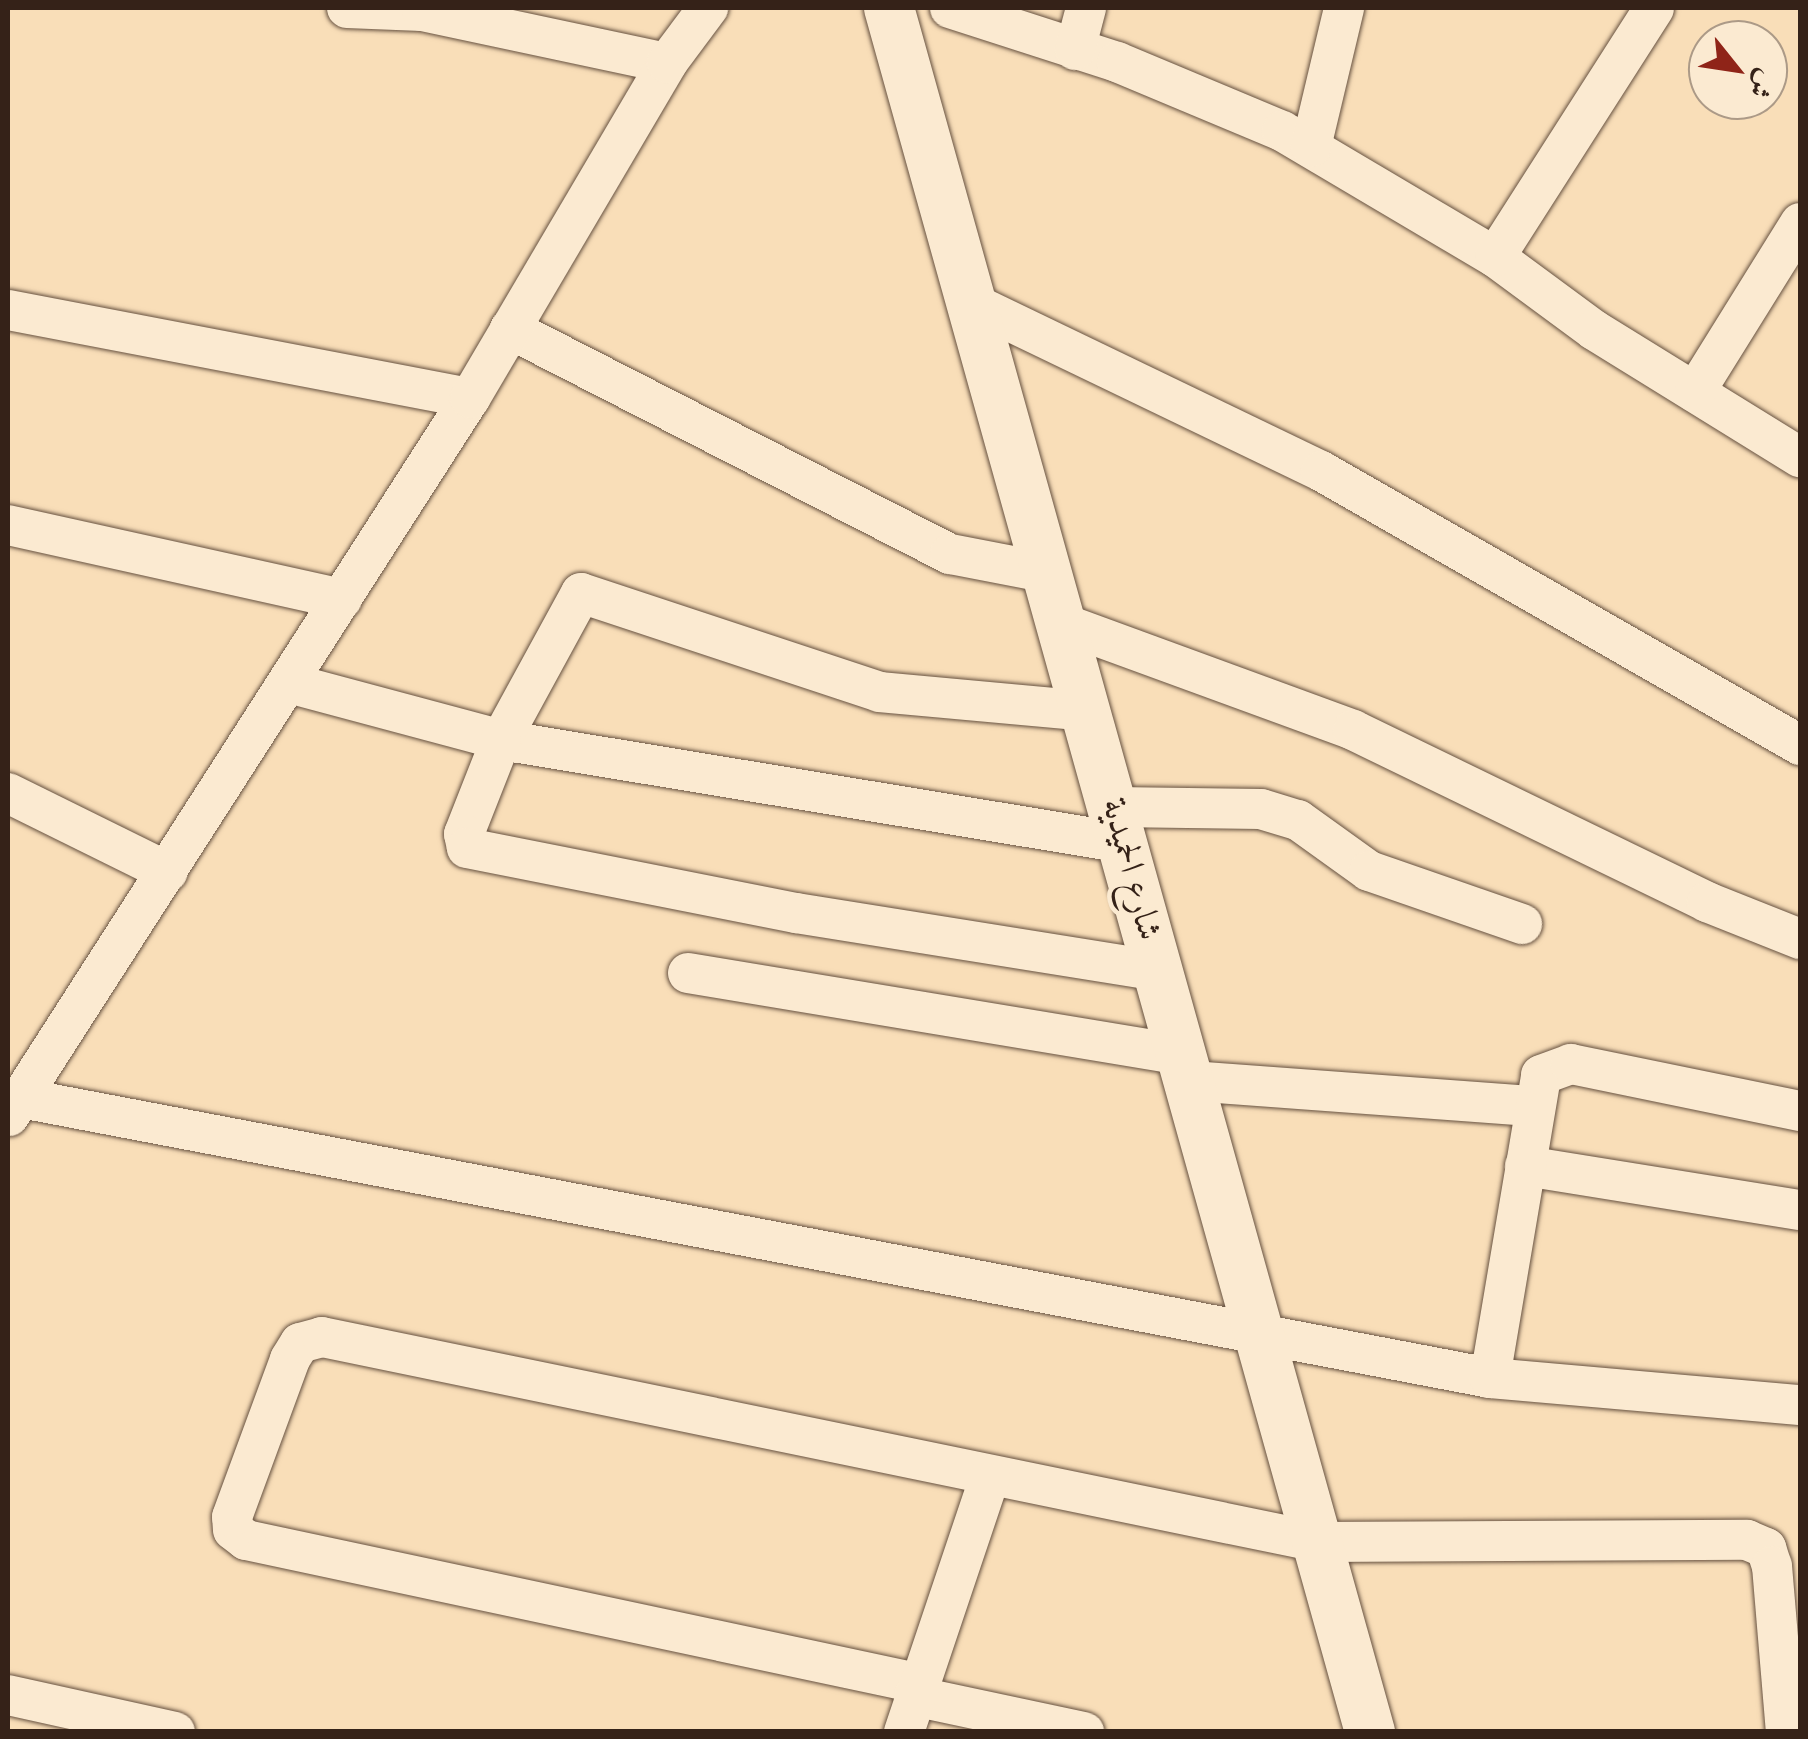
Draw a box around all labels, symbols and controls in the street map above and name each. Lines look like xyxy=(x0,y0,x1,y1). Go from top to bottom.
north arrow xyxy=(1688,20,1788,120)
text: ش xyxy=(1739,62,1786,106)
street label: شارع الحميدية xyxy=(1093,793,1171,945)

